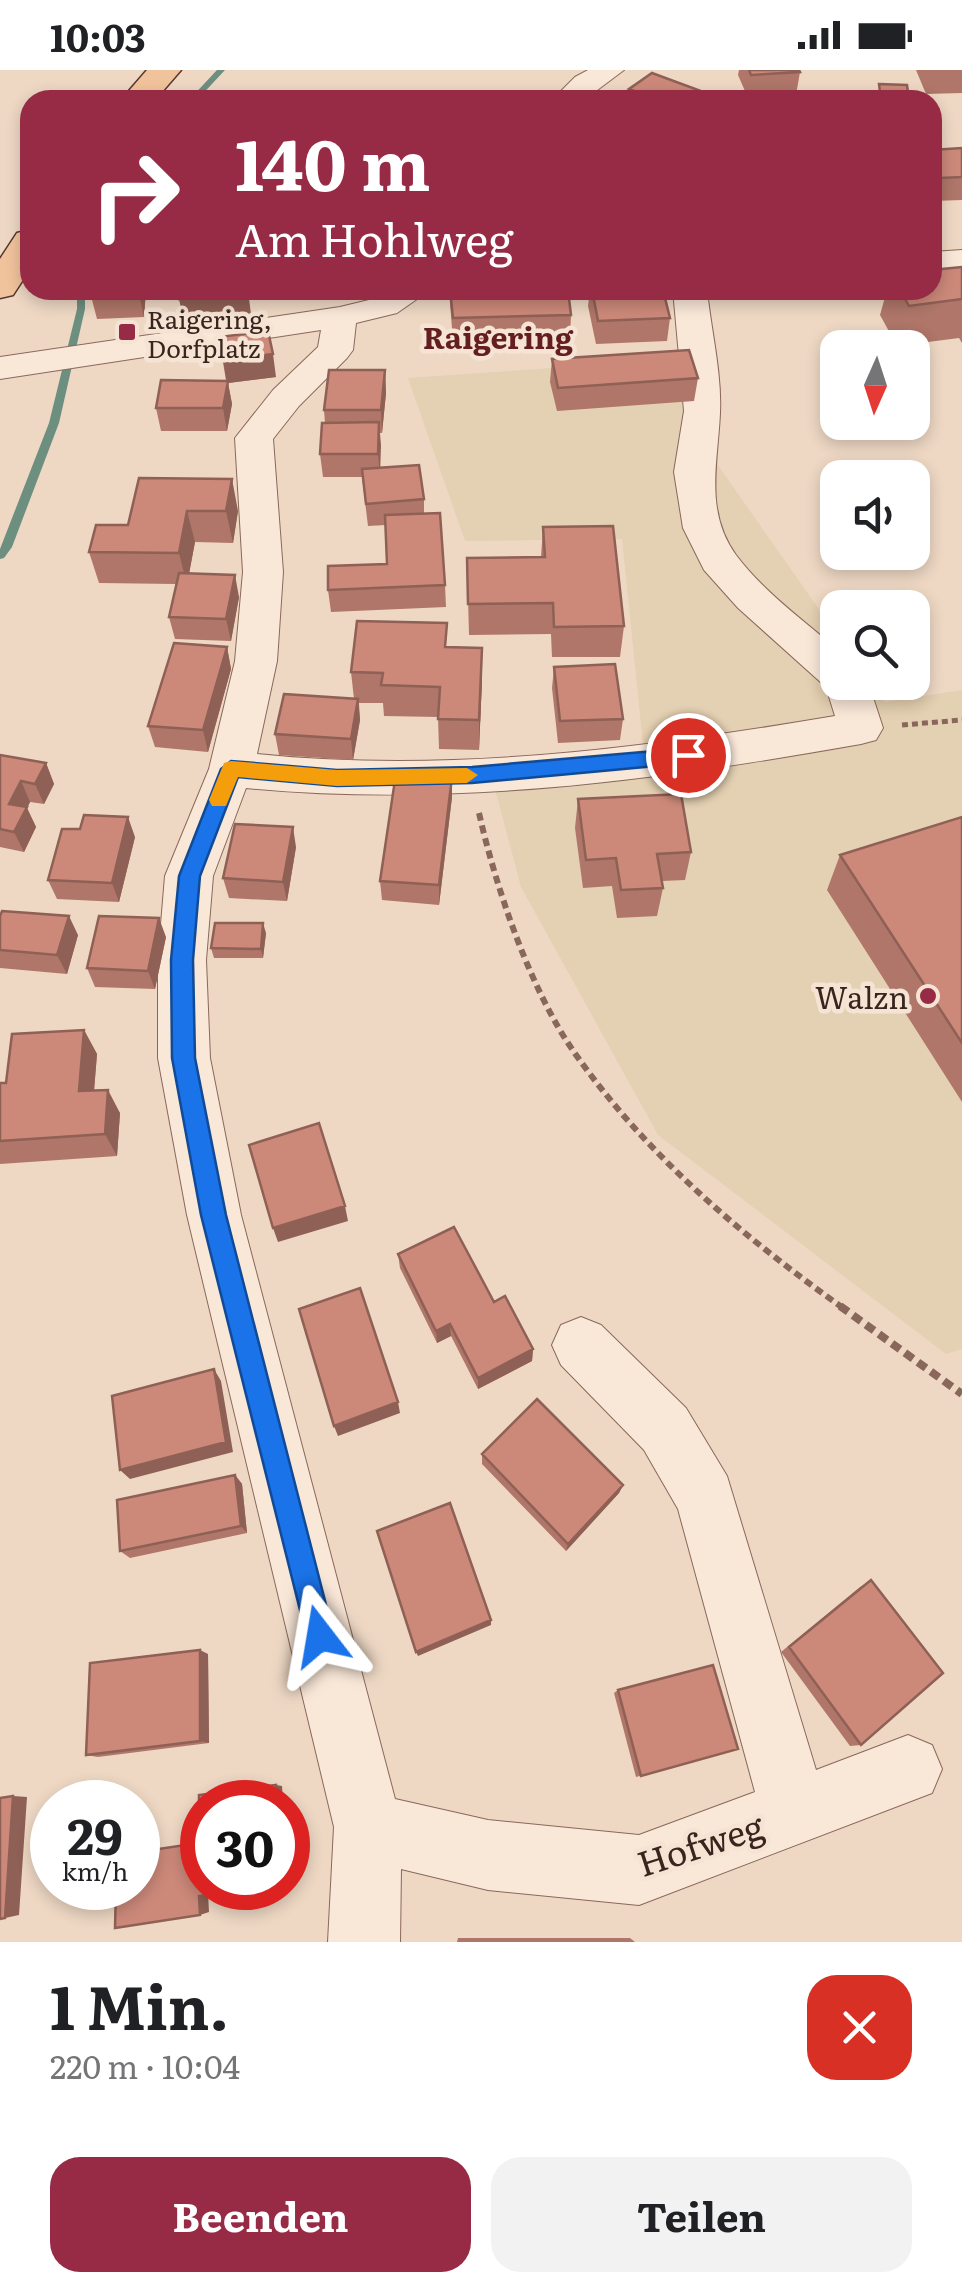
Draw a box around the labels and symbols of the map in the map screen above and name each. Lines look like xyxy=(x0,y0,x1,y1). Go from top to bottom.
place label: Raigering, Dorfplatz xyxy=(147,300,272,366)
district label: Raigering xyxy=(423,314,574,358)
marker: Raigering, Dorfplatz xyxy=(116,321,138,343)
north arrow xyxy=(820,330,930,440)
pin xyxy=(646,713,731,798)
place label: Walzn xyxy=(815,974,908,1018)
marker: Walzn xyxy=(917,985,939,1007)
position arrow xyxy=(268,1584,372,1688)
speed limit sign: 30 xyxy=(180,1780,310,1910)
street label: Hofweg xyxy=(630,1798,770,1888)

